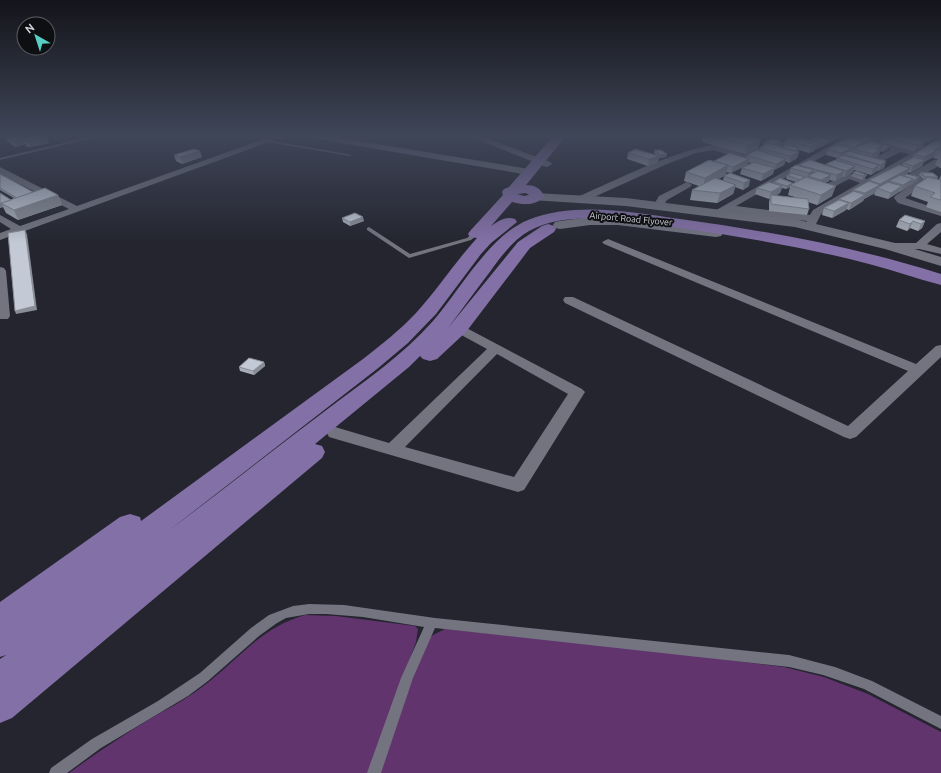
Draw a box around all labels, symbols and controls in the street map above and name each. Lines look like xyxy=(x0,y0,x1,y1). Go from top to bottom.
north arrow xyxy=(16,16,56,56)
text: N xyxy=(23,21,37,35)
street label: Airport Road Flyover xyxy=(589,210,673,228)

